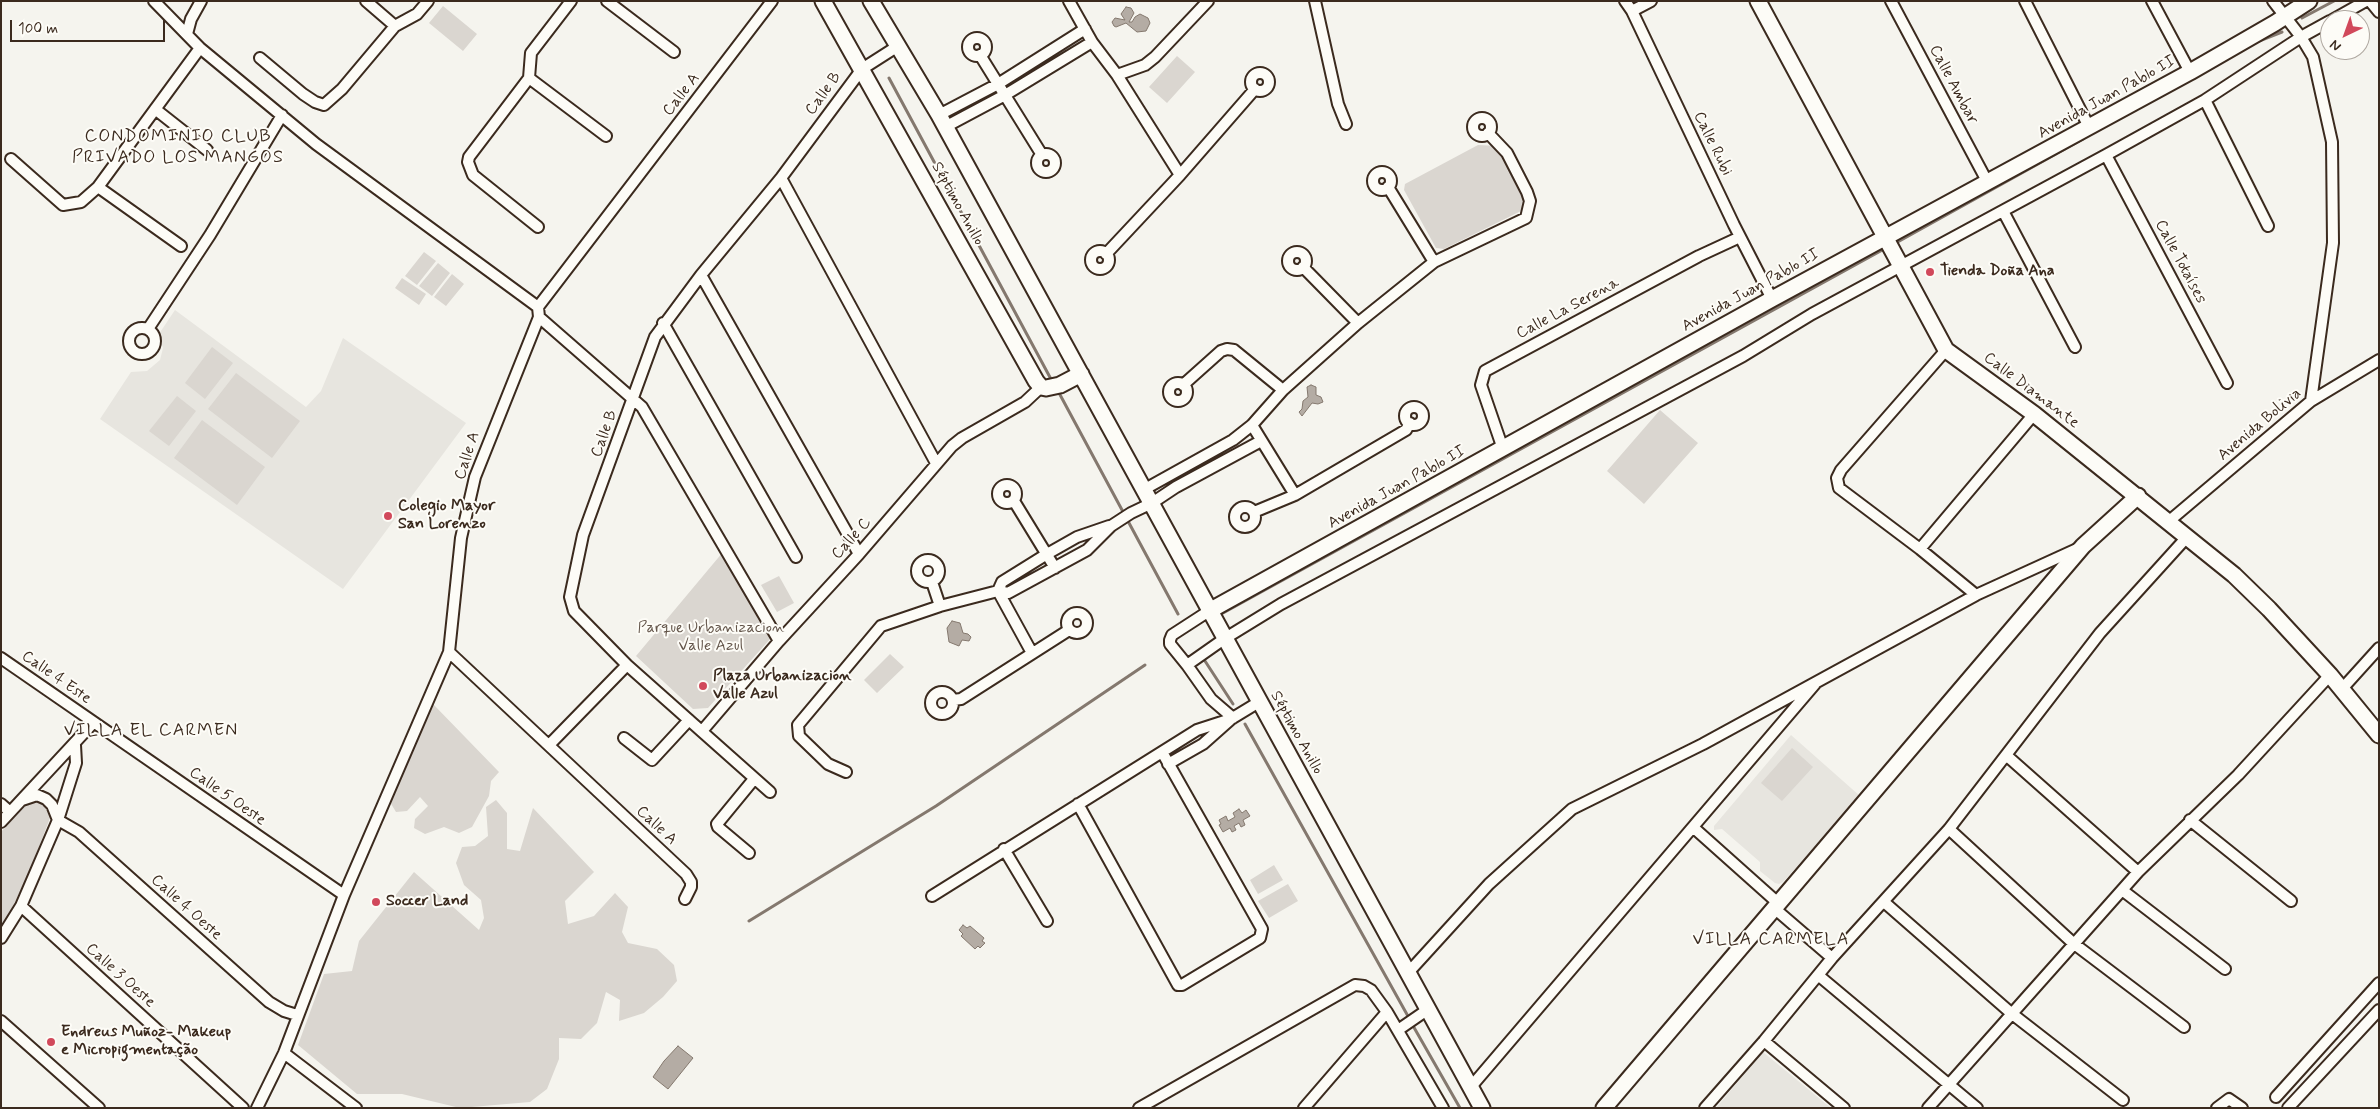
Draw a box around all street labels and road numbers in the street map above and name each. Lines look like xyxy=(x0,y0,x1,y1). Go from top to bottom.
street label: Calle Ambar xyxy=(1924,42,1982,128)
street label: Avenida Juan Pablo II xyxy=(2035,52,2179,144)
street label: Calle B xyxy=(802,69,846,119)
street label: Calle A xyxy=(659,70,705,120)
street label: Calle Rubi xyxy=(1688,109,1736,179)
street label: Séptimo Anillo xyxy=(926,159,988,249)
street label: Calle Totaíses xyxy=(2150,217,2210,307)
street label: Avenida Juan Pablo II xyxy=(1679,245,1823,337)
street label: Calle La Serena xyxy=(1513,274,1623,344)
street label: Calle Diamante xyxy=(1979,349,2083,433)
street label: Avenida Bolivia xyxy=(2214,384,2306,466)
street label: Calle B xyxy=(588,408,622,460)
street label: Calle A xyxy=(451,430,485,482)
street label: Avenida Juan Pablo II xyxy=(1325,442,1469,534)
street label: Calle C xyxy=(828,514,876,564)
street label: Calle 4 Este xyxy=(17,647,95,709)
street label: Séptimo Anillo xyxy=(1265,688,1327,778)
street label: Calle 5 Oeste xyxy=(185,763,269,831)
street label: Calle A xyxy=(631,802,681,850)
street label: Calle 4 Oeste xyxy=(146,871,226,945)
street label: Calle 3 Oeste xyxy=(81,940,159,1012)

